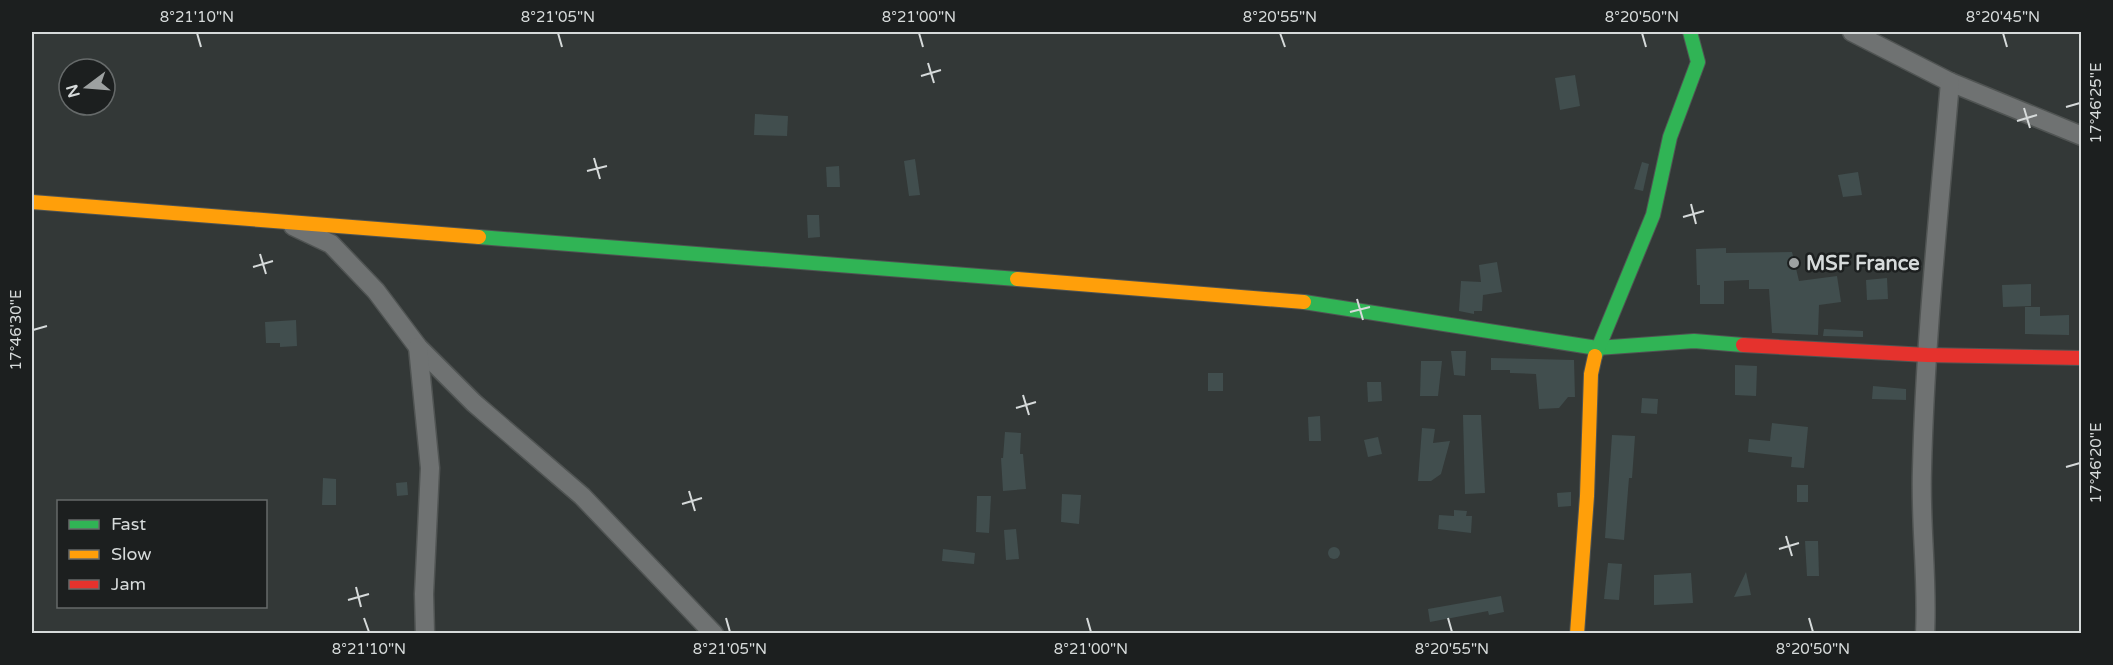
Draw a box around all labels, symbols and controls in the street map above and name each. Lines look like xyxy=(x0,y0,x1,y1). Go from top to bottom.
text: 8°21'10"N xyxy=(160,8,234,26)
text: 8°21'05"N xyxy=(521,8,595,26)
text: 8°21'00"N xyxy=(882,8,956,26)
text: 8°20'55"N xyxy=(1243,8,1317,26)
text: 8°20'50"N xyxy=(1605,8,1679,26)
text: 8°20'45"N xyxy=(1966,8,2040,26)
north arrow xyxy=(57,57,117,117)
text: 17°46'25"E xyxy=(2087,63,2105,143)
text: N xyxy=(62,82,85,100)
place label: MSF France xyxy=(1806,252,1920,276)
marker: MSF France xyxy=(1787,256,1801,270)
text: 17°46'30"E xyxy=(7,290,25,370)
text: 17°46'20"E xyxy=(2087,423,2105,503)
legend xyxy=(57,500,267,608)
text: Fast xyxy=(111,513,146,535)
text: Slow xyxy=(111,543,152,565)
text: Jam xyxy=(111,573,146,595)
text: 8°21'10"N xyxy=(332,640,406,658)
text: 8°21'05"N xyxy=(693,640,767,658)
text: 8°21'00"N xyxy=(1054,640,1128,658)
text: 8°20'55"N xyxy=(1415,640,1489,658)
text: 8°20'50"N xyxy=(1776,640,1850,658)

